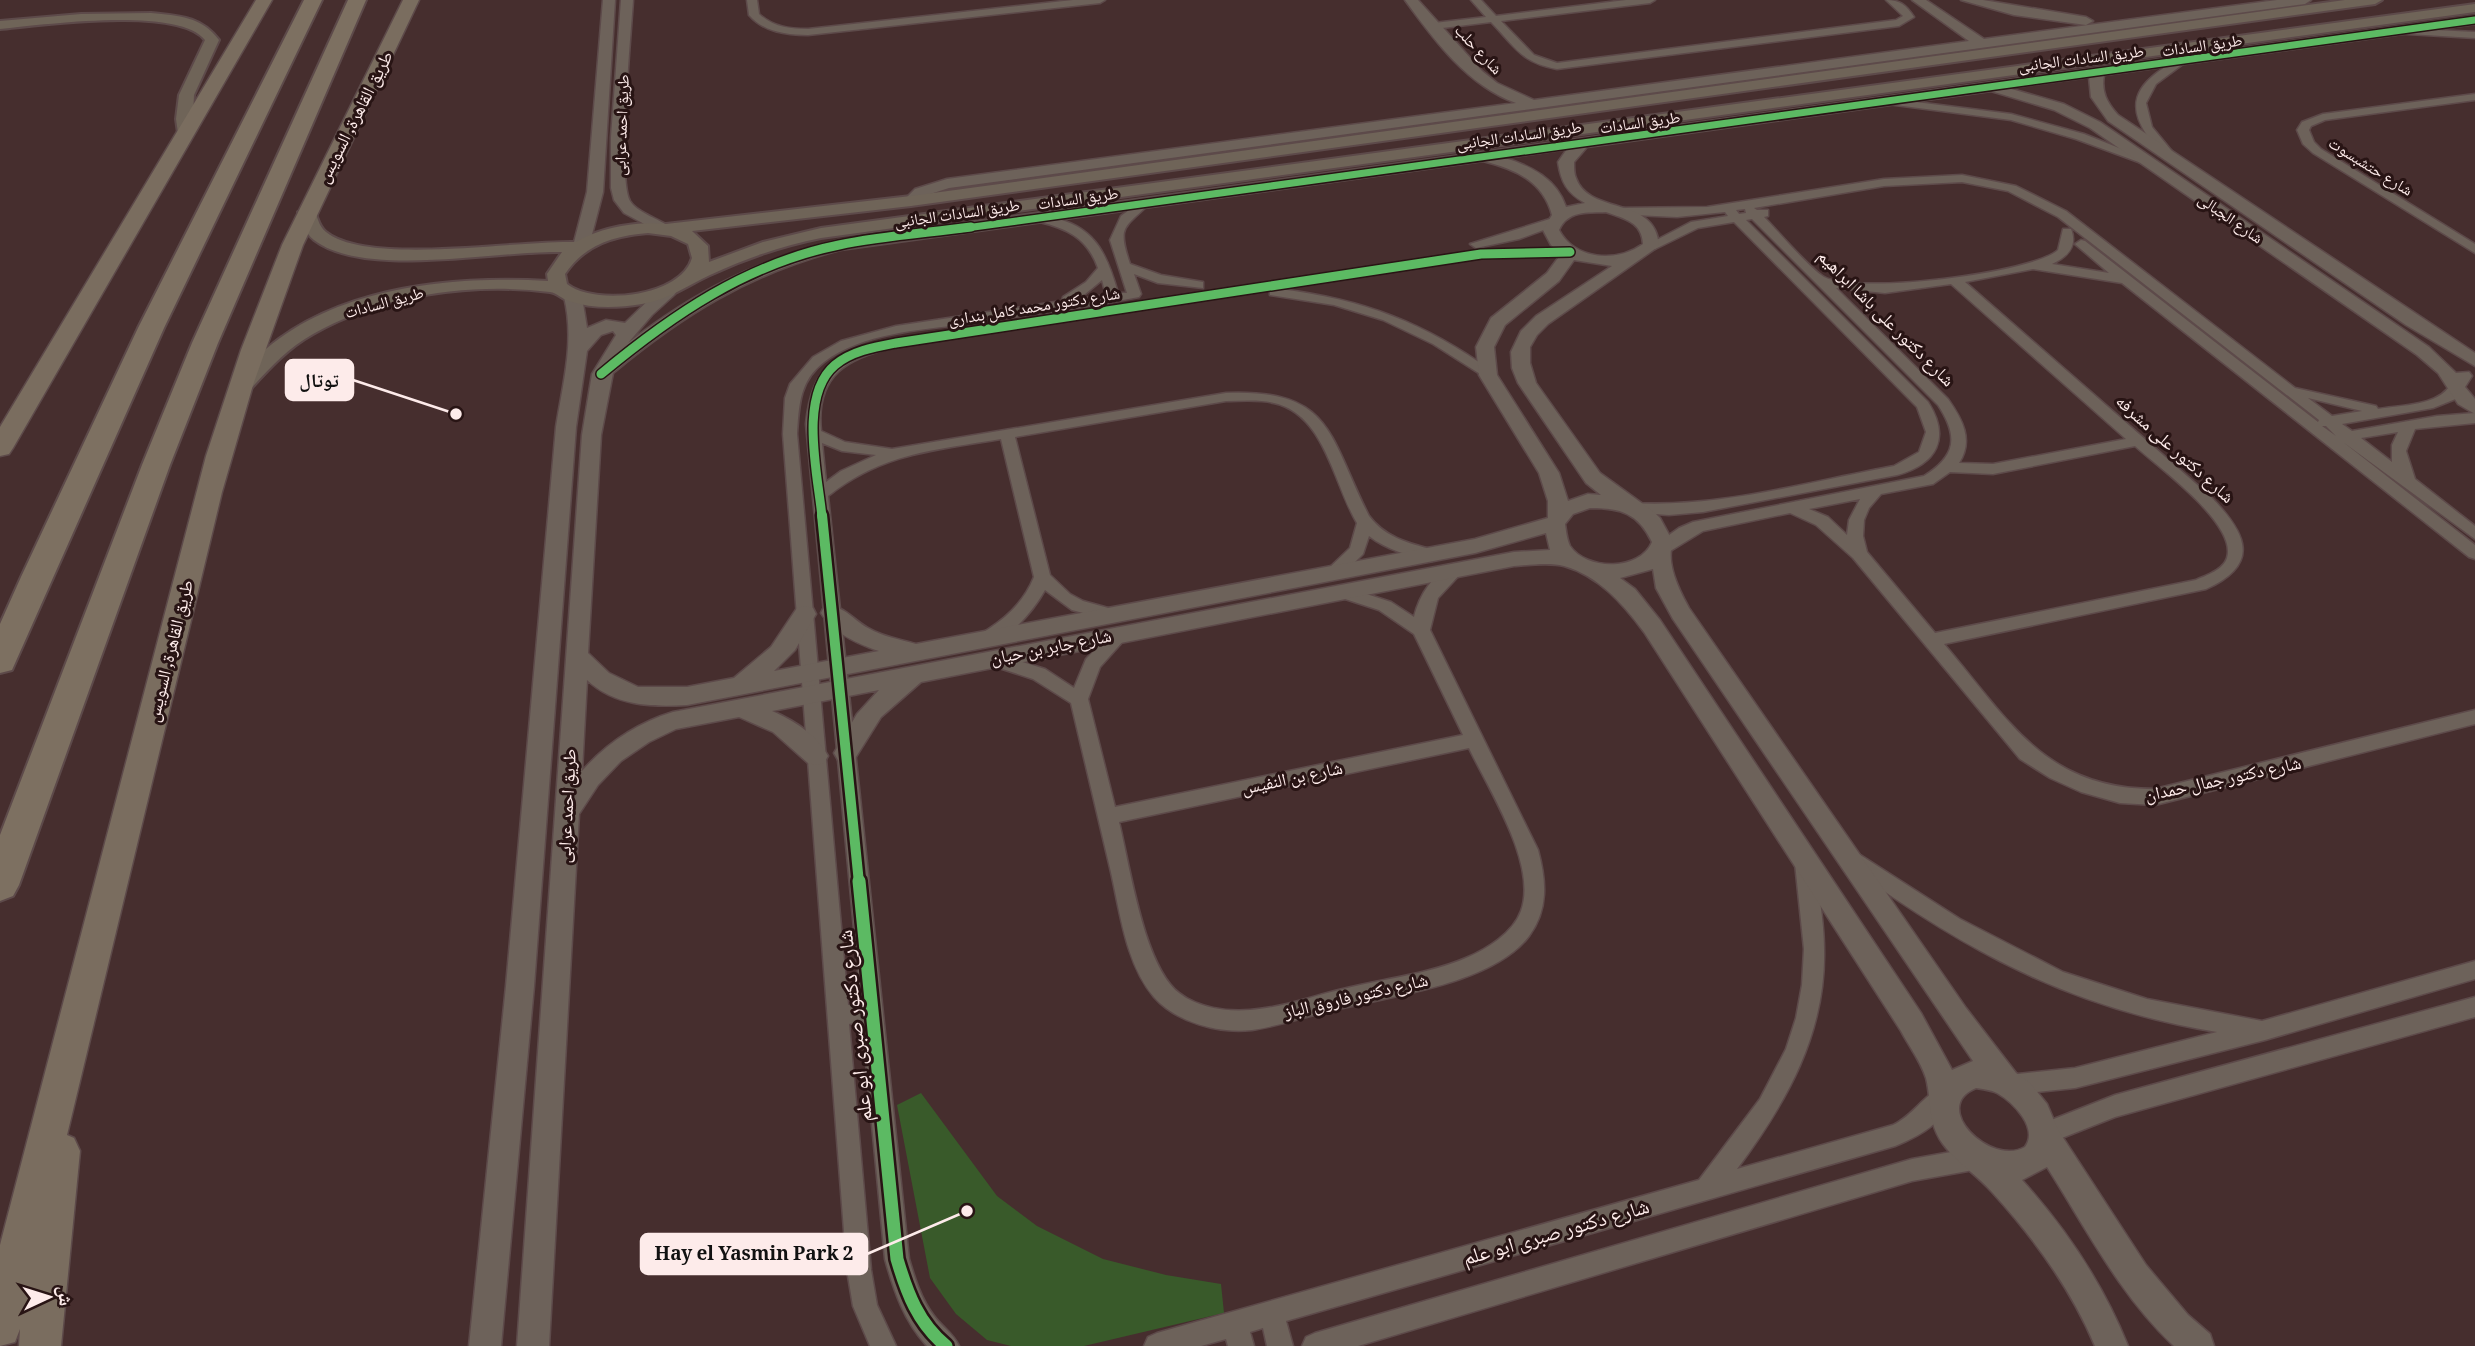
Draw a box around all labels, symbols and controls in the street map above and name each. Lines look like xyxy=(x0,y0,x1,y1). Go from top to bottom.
street label: شارع حلب xyxy=(1446,19,1508,82)
street label: طريق السادات xyxy=(2160,28,2244,66)
street label: طريق السادات الجانبى xyxy=(2017,39,2146,82)
street label: طريق القاهرة, السويس xyxy=(310,46,403,190)
street label: طريق احمد عرابى xyxy=(608,74,639,176)
street label: طريق السادات xyxy=(1598,105,1682,143)
street label: طريق السادات الجانبى xyxy=(1455,115,1584,160)
street label: شارع حتشبسوت xyxy=(2322,131,2417,205)
street label: طريق السادات xyxy=(1036,181,1120,219)
street label: شارع الجبالى xyxy=(2191,188,2268,253)
street label: طريق السادات الجانبى xyxy=(893,193,1022,238)
street label: شارع دكتور على باشا ابراهيم xyxy=(1809,244,1960,395)
street label: طريق السادات xyxy=(342,281,427,328)
street label: شارع دكتور محمد كامل بندارى xyxy=(947,282,1122,335)
callout: توتال xyxy=(286,360,353,400)
text: توتال xyxy=(299,367,340,399)
street label: شارع دكتور على مشرفه xyxy=(2107,389,2240,512)
street label: طريق القاهرة, السويس xyxy=(140,577,204,726)
street label: شارع جابر بن حيان xyxy=(988,623,1115,675)
street label: طريق احمد عرابى xyxy=(551,748,587,864)
street label: شارع دكتور جمال حمدان xyxy=(2142,750,2304,812)
street label: شارع بن النفيس xyxy=(1239,755,1346,805)
street label: شارع دكتور صبرى ابو علم xyxy=(830,928,885,1124)
street label: شارع دكتور فاروق الباز xyxy=(1281,967,1431,1029)
street label: شارع دكتور صبرى ابو علم xyxy=(1459,1191,1654,1278)
callout: Hay el Yasmin Park 2 xyxy=(641,1234,867,1274)
text: Hay el Yasmin Park 2 xyxy=(655,1240,853,1272)
north arrow xyxy=(14,1262,84,1332)
text: ش xyxy=(46,1285,80,1307)

